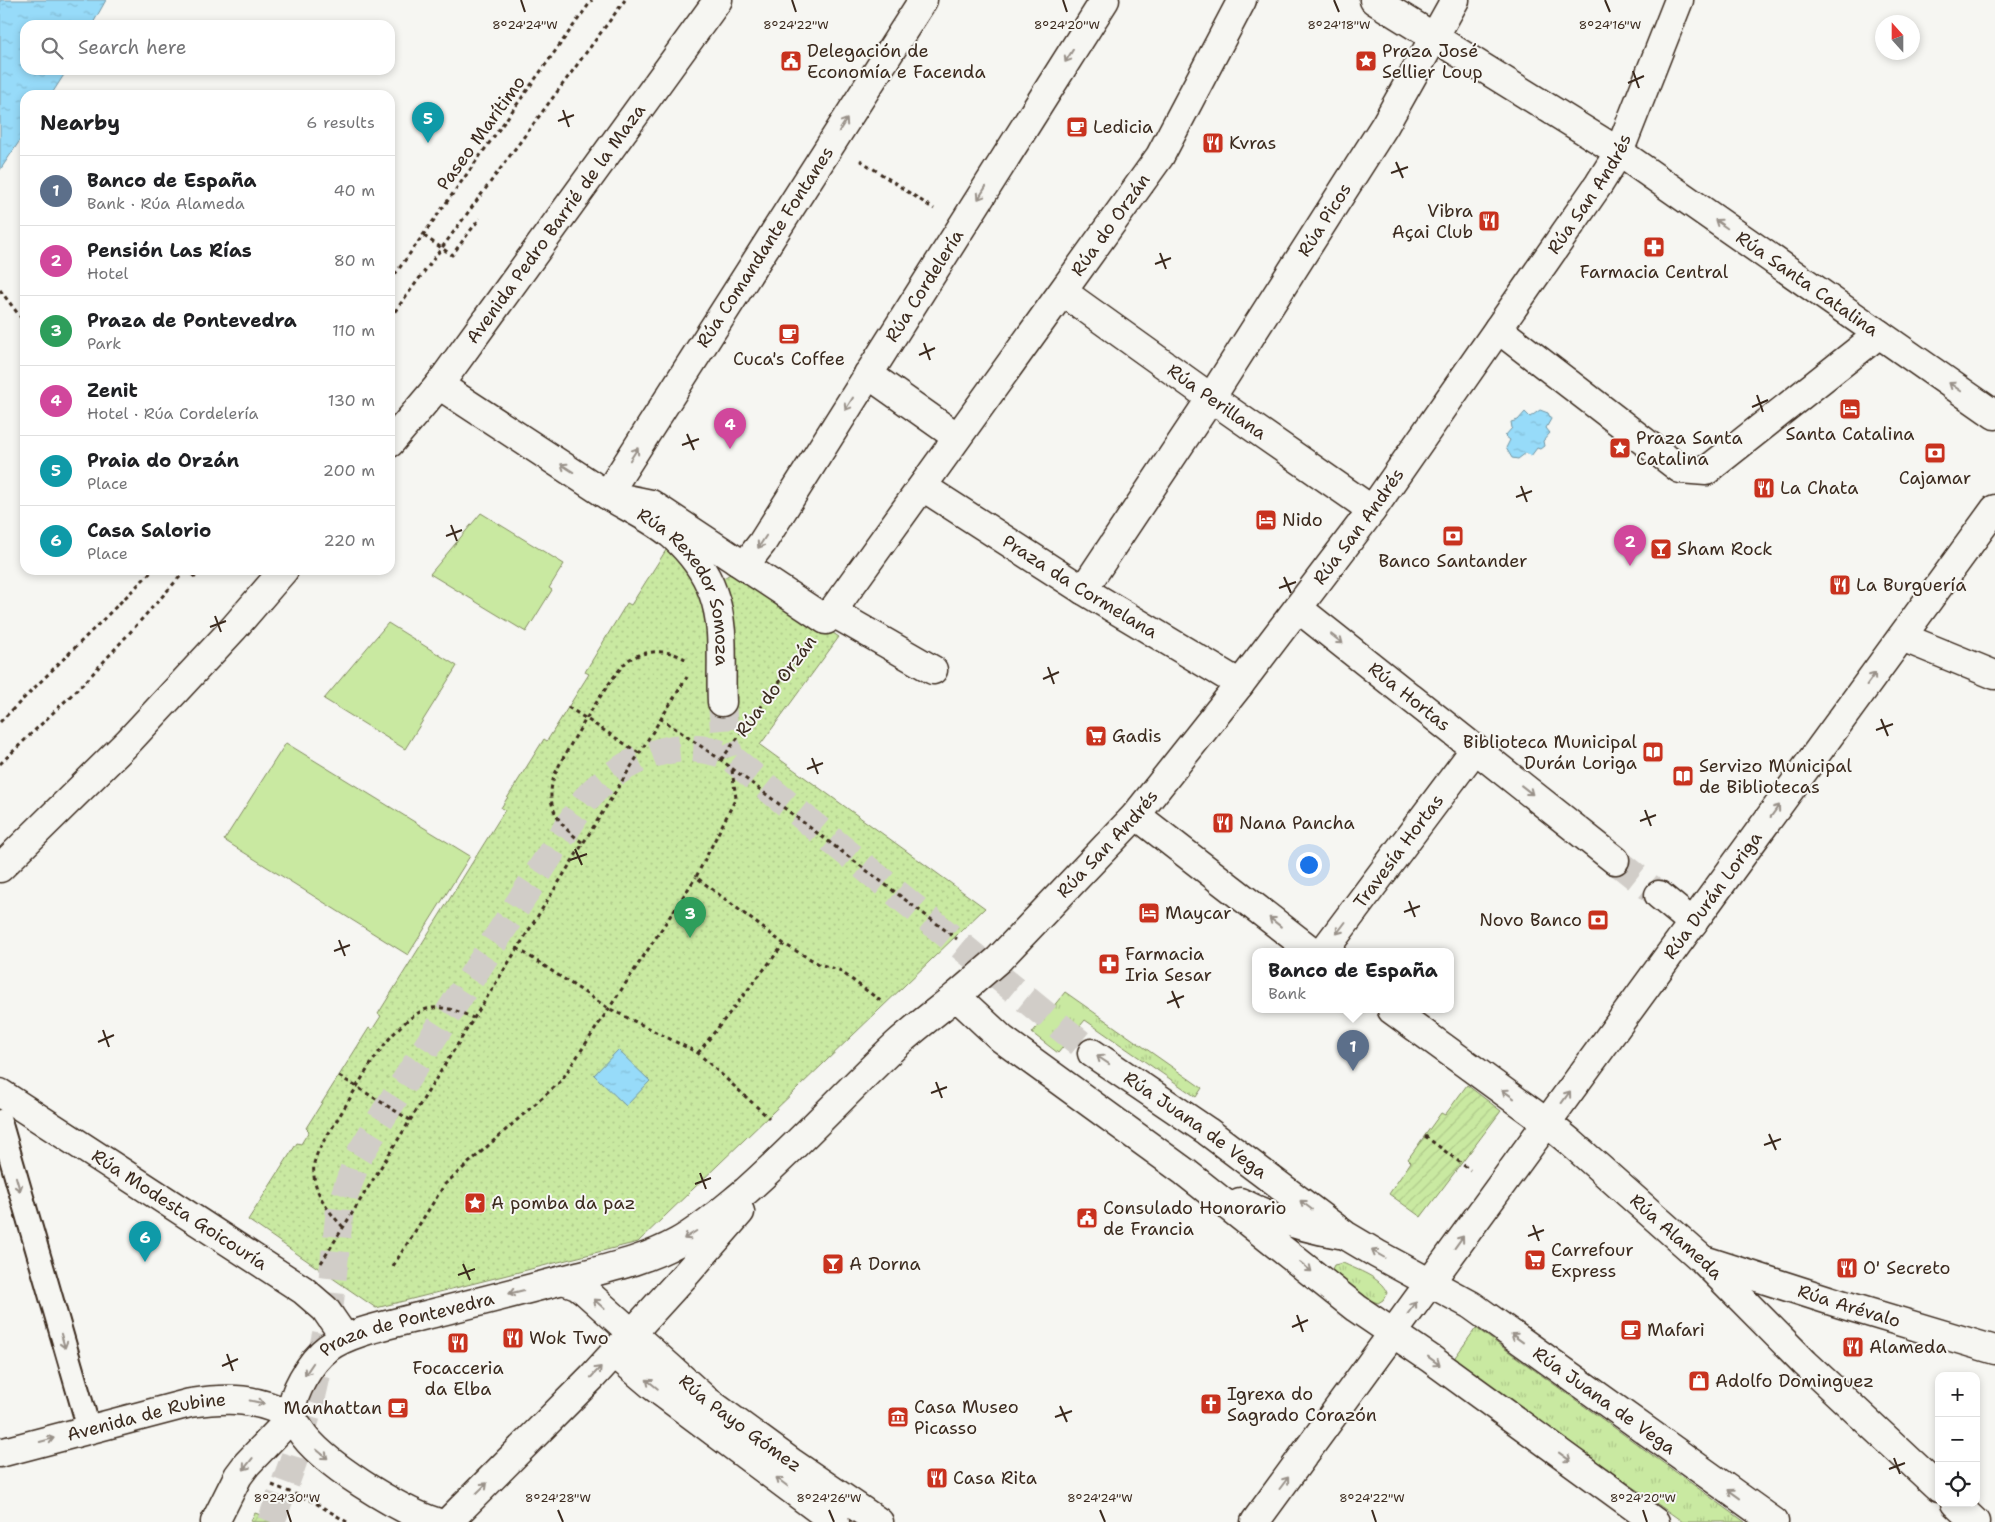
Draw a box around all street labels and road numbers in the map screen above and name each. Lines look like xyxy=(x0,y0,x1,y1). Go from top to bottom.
street label: Paseo Marítimo xyxy=(431,71,531,195)
street label: Avenida Pedro Barrié de la Maza xyxy=(461,99,651,349)
street label: Rúa San Andrés xyxy=(1542,130,1637,259)
street label: Rúa Comandante Fontanes xyxy=(691,142,839,352)
street label: Rúa do Orzán xyxy=(1065,169,1156,281)
street label: Rúa Picos xyxy=(1292,178,1357,261)
street label: Rúa Cordelería xyxy=(880,225,969,347)
street label: Rúa Santa Catalina xyxy=(1731,225,1883,342)
street label: Rúa Perillana xyxy=(1162,358,1271,445)
street label: Rúa San Andrés xyxy=(1308,463,1410,590)
street label: Rúa Rexedor Somoza xyxy=(633,502,734,666)
street label: Praza da Cormelana xyxy=(998,529,1162,644)
street label: Rúa do Orzán xyxy=(730,630,822,742)
street label: Rúa Hortas xyxy=(1363,657,1456,737)
street label: Rúa San Andrés xyxy=(1051,785,1164,903)
street label: Travesía Hortas xyxy=(1348,789,1449,913)
street label: Rúa Durán Loriga xyxy=(1658,827,1767,964)
street label: Rúa Juana de Vega xyxy=(1119,1066,1272,1184)
street label: Rúa Modesta Goicouría xyxy=(87,1144,272,1276)
street label: Rúa Alameda xyxy=(1625,1189,1728,1285)
street label: Rúa Arévalo xyxy=(1795,1279,1903,1333)
street label: Praza de Pontevedra xyxy=(314,1286,497,1362)
street label: Rúa Juana de Vega xyxy=(1528,1341,1681,1460)
street label: Rúa Payo Gómez xyxy=(674,1369,806,1478)
street label: Avenida de Rubine xyxy=(64,1388,226,1447)

